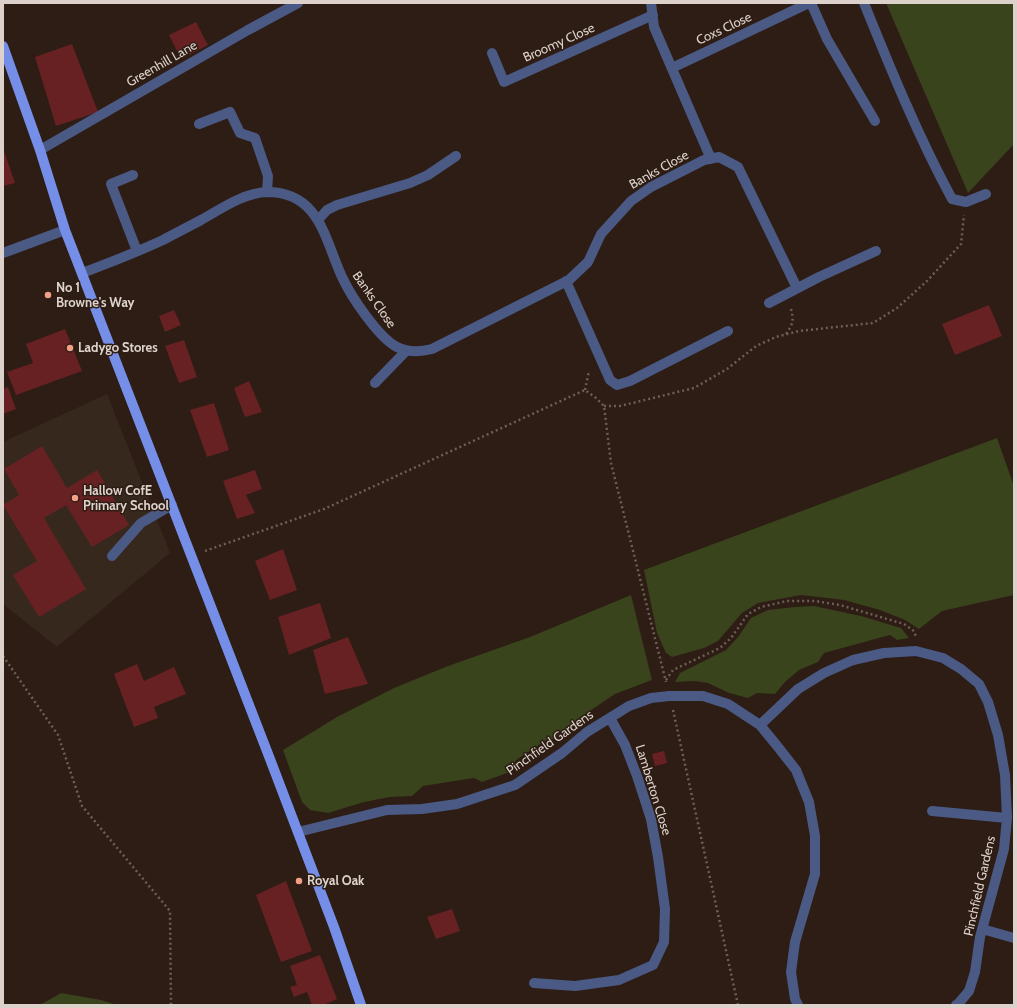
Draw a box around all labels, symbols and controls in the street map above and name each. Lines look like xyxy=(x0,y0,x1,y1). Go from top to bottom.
street label: Coxs Close xyxy=(694,9,754,49)
street label: Broomy Close xyxy=(521,20,597,66)
street label: Greenhill Lane xyxy=(124,38,200,90)
street label: Banks Close xyxy=(627,147,691,193)
street label: Banks Close xyxy=(349,269,399,331)
place label: No 1 Browne's Way xyxy=(56,280,135,311)
marker: No 1 Browne's Way xyxy=(43,290,53,300)
place label: Ladygo Stores xyxy=(78,340,158,356)
marker: Ladygo Stores xyxy=(65,343,75,353)
place label: Hallow CofE Primary School xyxy=(83,483,169,514)
marker: Hallow CofE Primary School xyxy=(70,493,80,503)
street label: Pinchfield Gardens xyxy=(504,707,596,779)
street label: Lamberton Close xyxy=(632,743,674,837)
street label: Pinchfield Gardens xyxy=(961,834,999,938)
place label: Royal Oak xyxy=(307,873,364,889)
marker: Royal Oak xyxy=(294,876,304,886)

